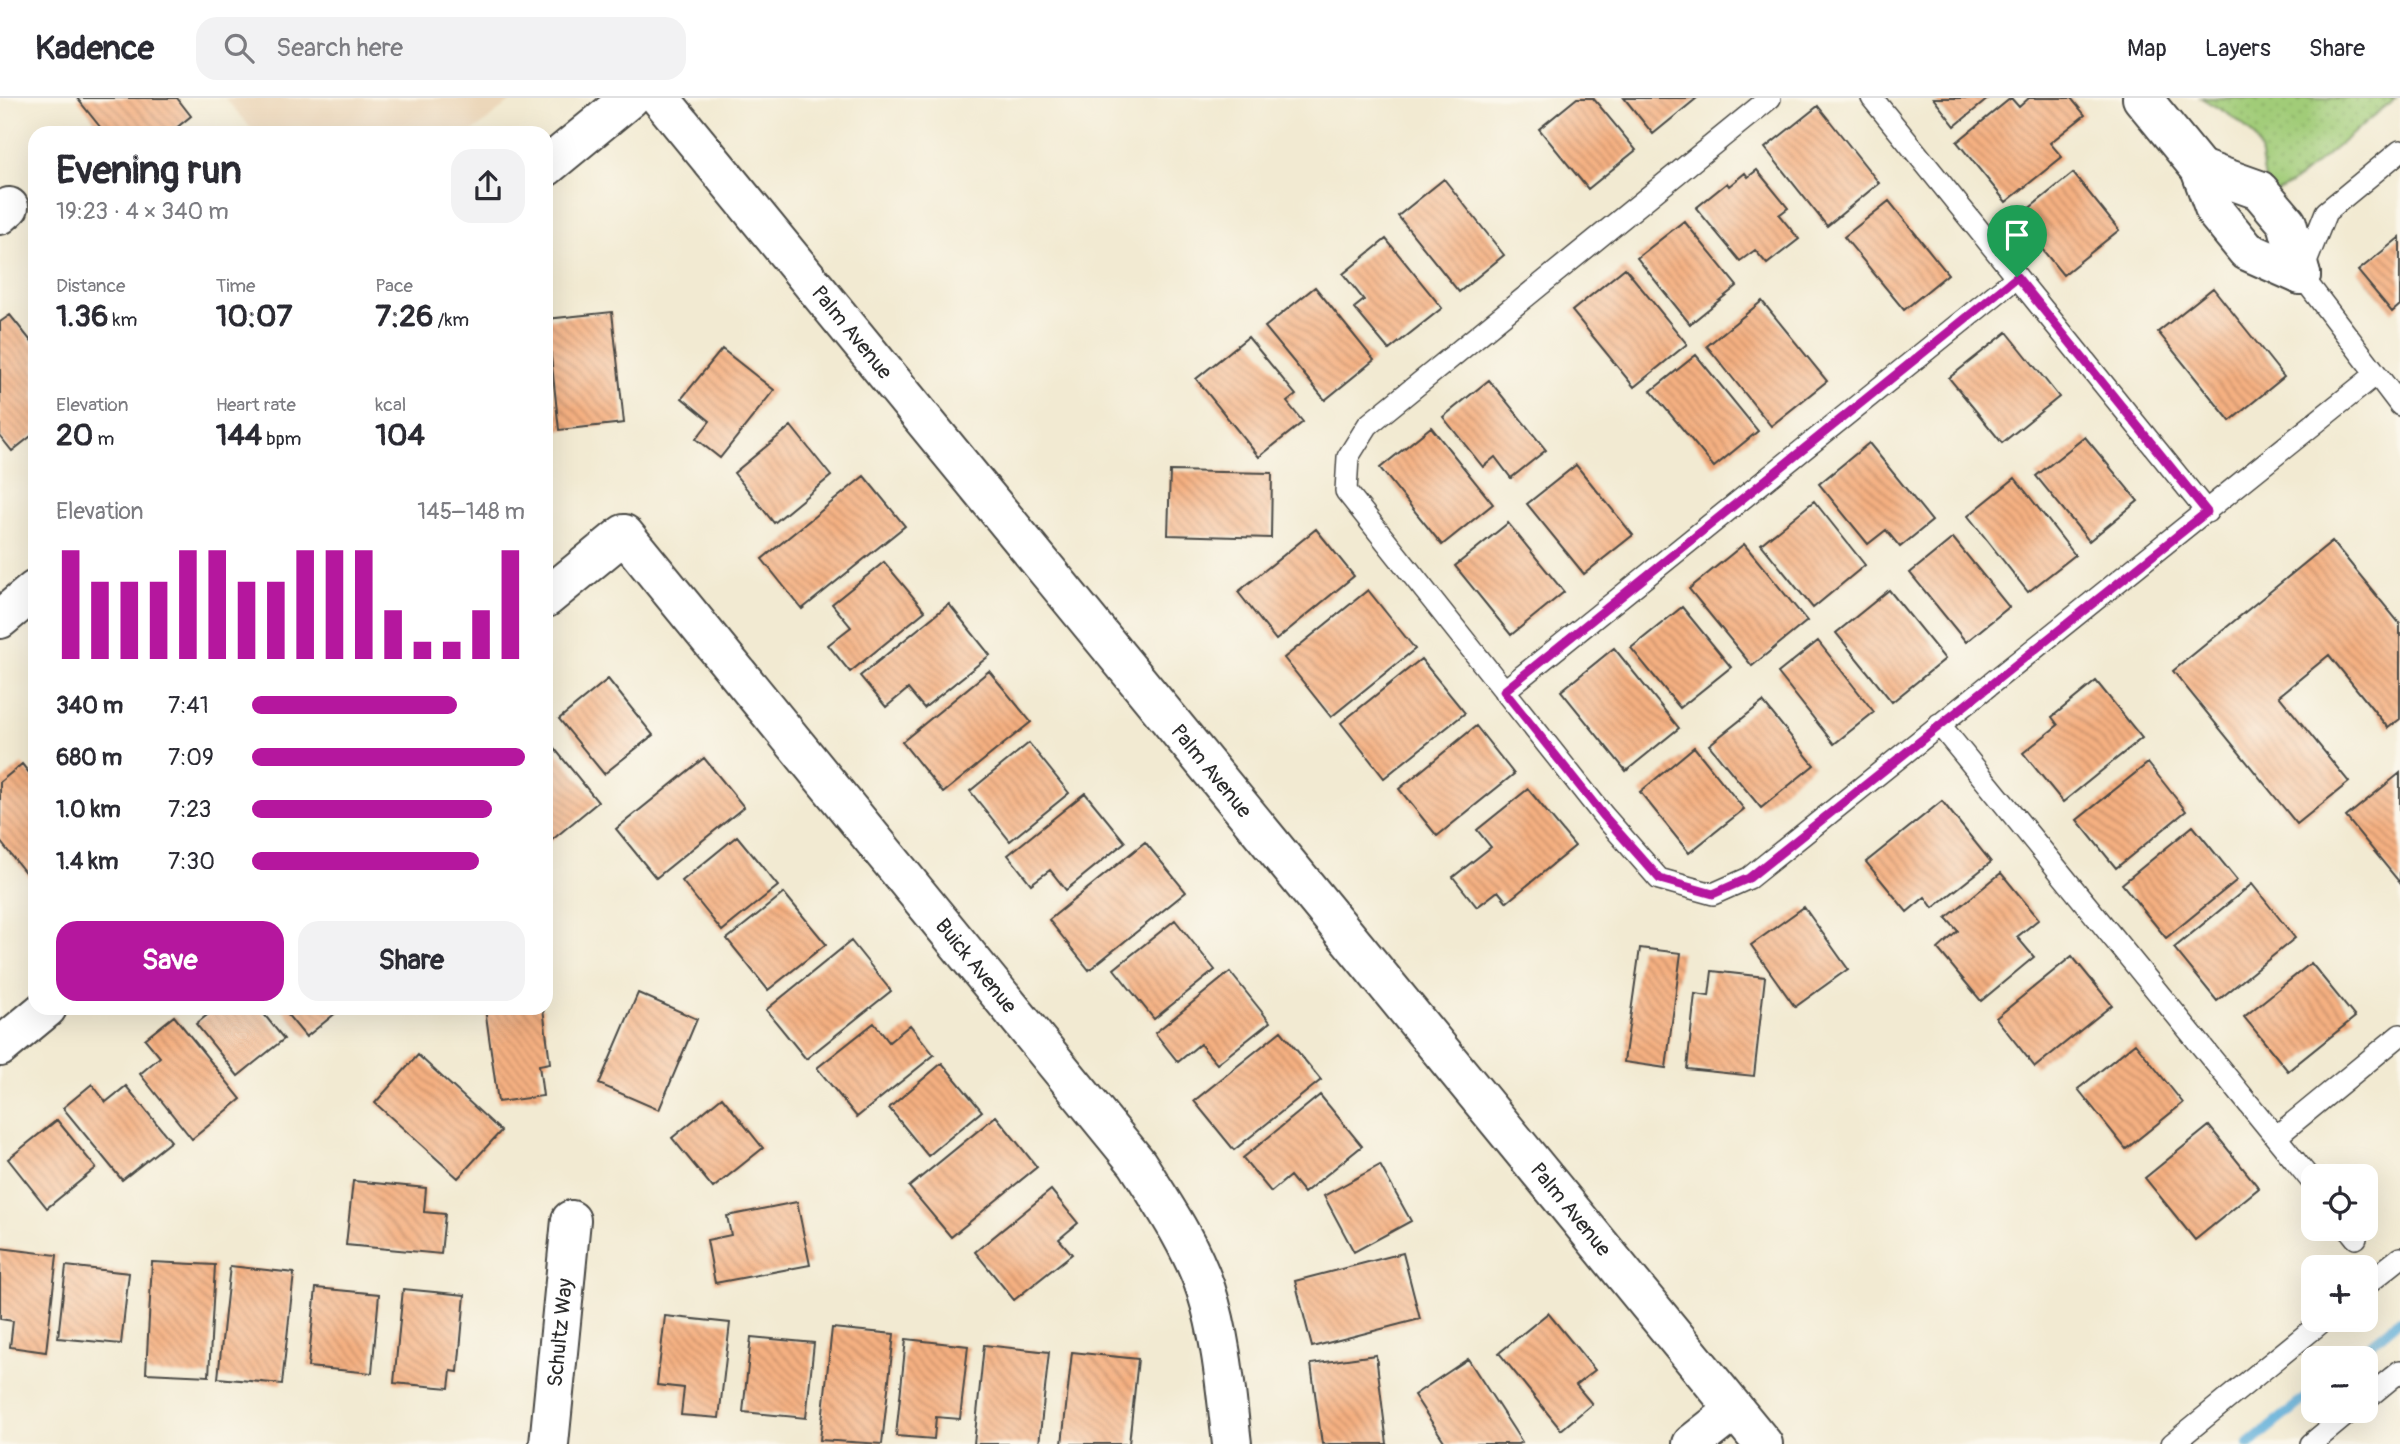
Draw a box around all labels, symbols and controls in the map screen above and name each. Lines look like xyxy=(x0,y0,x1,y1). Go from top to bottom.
search box xyxy=(196,17,686,80)
text: Kadence xyxy=(35,28,154,69)
icon: search xyxy=(220,29,258,67)
text: Search here xyxy=(276,32,403,64)
text: Map xyxy=(2127,34,2167,63)
text: Layers xyxy=(2205,34,2271,63)
text: Share xyxy=(2309,34,2365,63)
text: Evening run xyxy=(56,147,242,195)
button: share xyxy=(451,149,525,223)
text: 19:23 · 4 × 340 m xyxy=(56,197,229,226)
pin xyxy=(1987,205,2047,277)
icon: arrive xyxy=(1998,216,2036,254)
text: Distance xyxy=(56,274,125,298)
text: Time xyxy=(216,274,255,298)
text: Pace xyxy=(375,274,413,298)
street label: Palm Avenue xyxy=(805,280,898,386)
text: 1.36 xyxy=(56,298,109,335)
text: 10:07 xyxy=(216,298,292,335)
text: 7:26 xyxy=(375,298,433,335)
text: km xyxy=(109,308,137,332)
text: /km xyxy=(433,308,469,332)
text: Elevation xyxy=(56,393,128,417)
text: Heart rate xyxy=(216,393,296,417)
text: kcal xyxy=(375,393,406,417)
text: 20 xyxy=(56,417,93,454)
text: 144 xyxy=(216,417,262,454)
text: 104 xyxy=(375,417,425,454)
text: m xyxy=(93,427,114,451)
text: bpm xyxy=(262,427,301,451)
text: Elevation xyxy=(56,497,144,526)
text: 145–148 m xyxy=(417,497,525,526)
text: 340 m xyxy=(56,691,123,720)
text: 7:41 xyxy=(168,691,209,720)
street label: Palm Avenue xyxy=(1165,719,1258,824)
text: 680 m xyxy=(56,743,122,772)
text: 7:09 xyxy=(168,743,214,772)
text: 1.0 km xyxy=(56,795,121,824)
text: 7:23 xyxy=(168,795,211,824)
text: 1.4 km xyxy=(56,847,118,876)
text: 7:30 xyxy=(168,847,215,876)
street label: Buick Avenue xyxy=(929,913,1023,1020)
button: Save xyxy=(56,921,284,1001)
button: Share xyxy=(298,921,525,1001)
street label: Palm Avenue xyxy=(1524,1157,1617,1263)
map controls xyxy=(2301,1164,2378,1423)
button: locate xyxy=(2301,1164,2378,1241)
button: + xyxy=(2301,1255,2378,1332)
street label: Schultz Way xyxy=(542,1277,579,1388)
button: − xyxy=(2301,1346,2378,1423)

